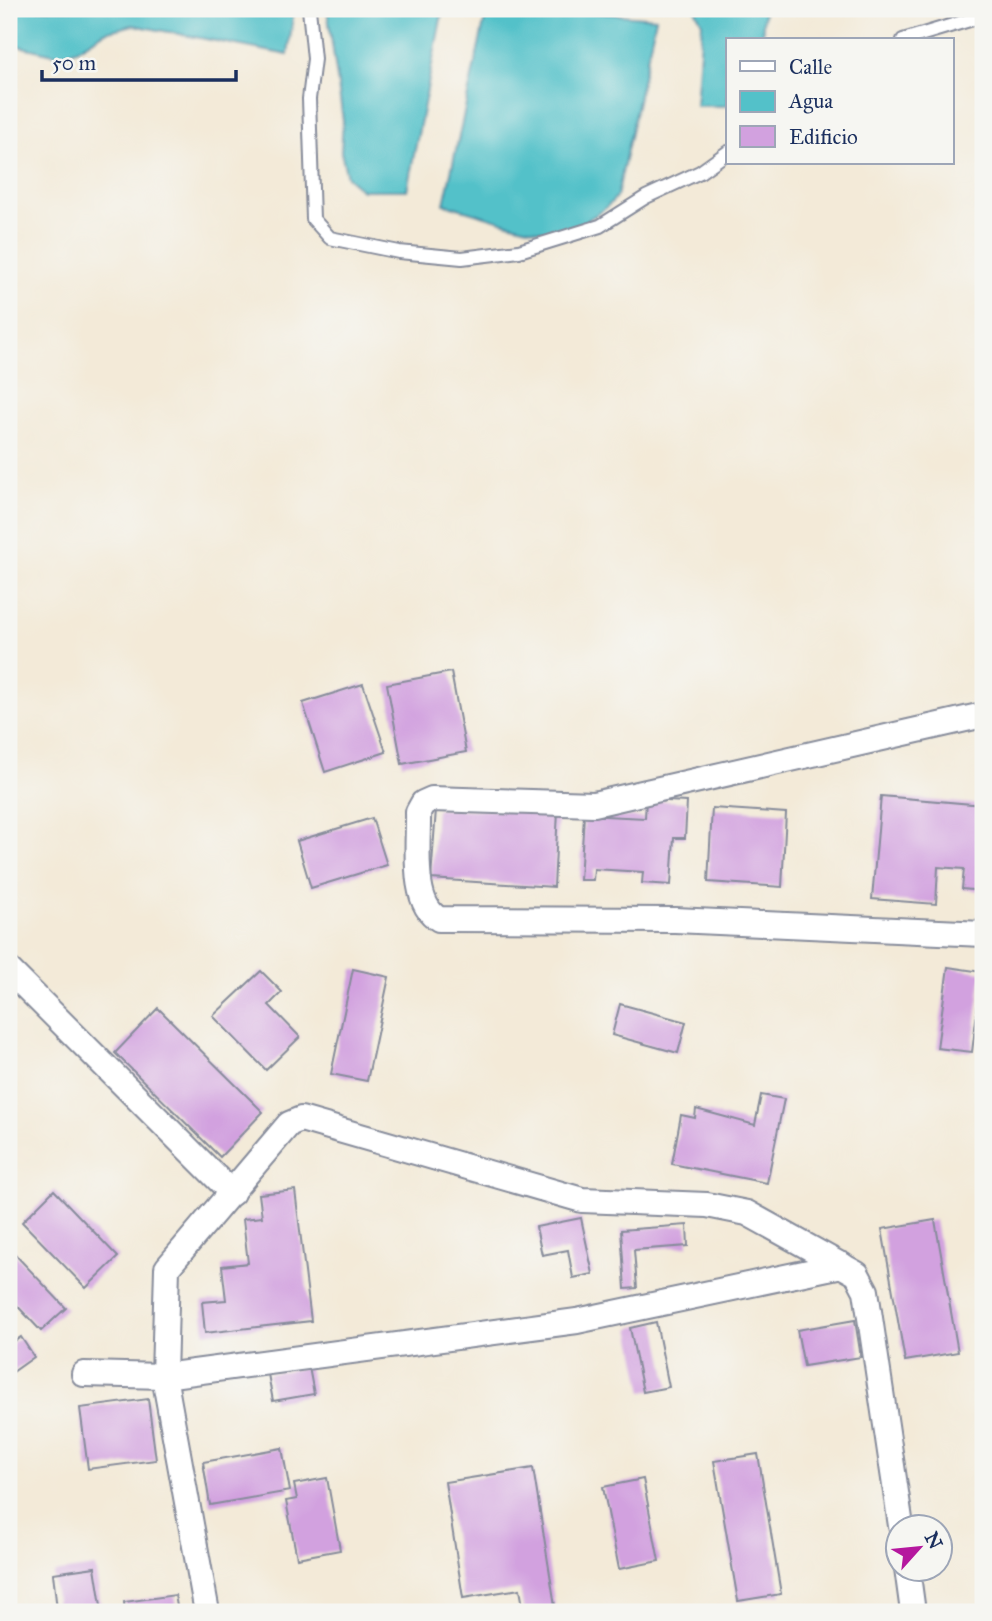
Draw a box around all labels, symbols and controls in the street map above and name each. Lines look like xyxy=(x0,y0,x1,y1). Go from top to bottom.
scale bar xyxy=(42,38,236,82)
legend xyxy=(726,38,954,164)
text: 50 m xyxy=(52,50,97,76)
text: Calle xyxy=(789,54,832,80)
text: Agua xyxy=(788,88,833,114)
text: Edificio xyxy=(789,124,858,150)
north arrow xyxy=(884,1512,954,1582)
text: N xyxy=(920,1528,948,1553)

